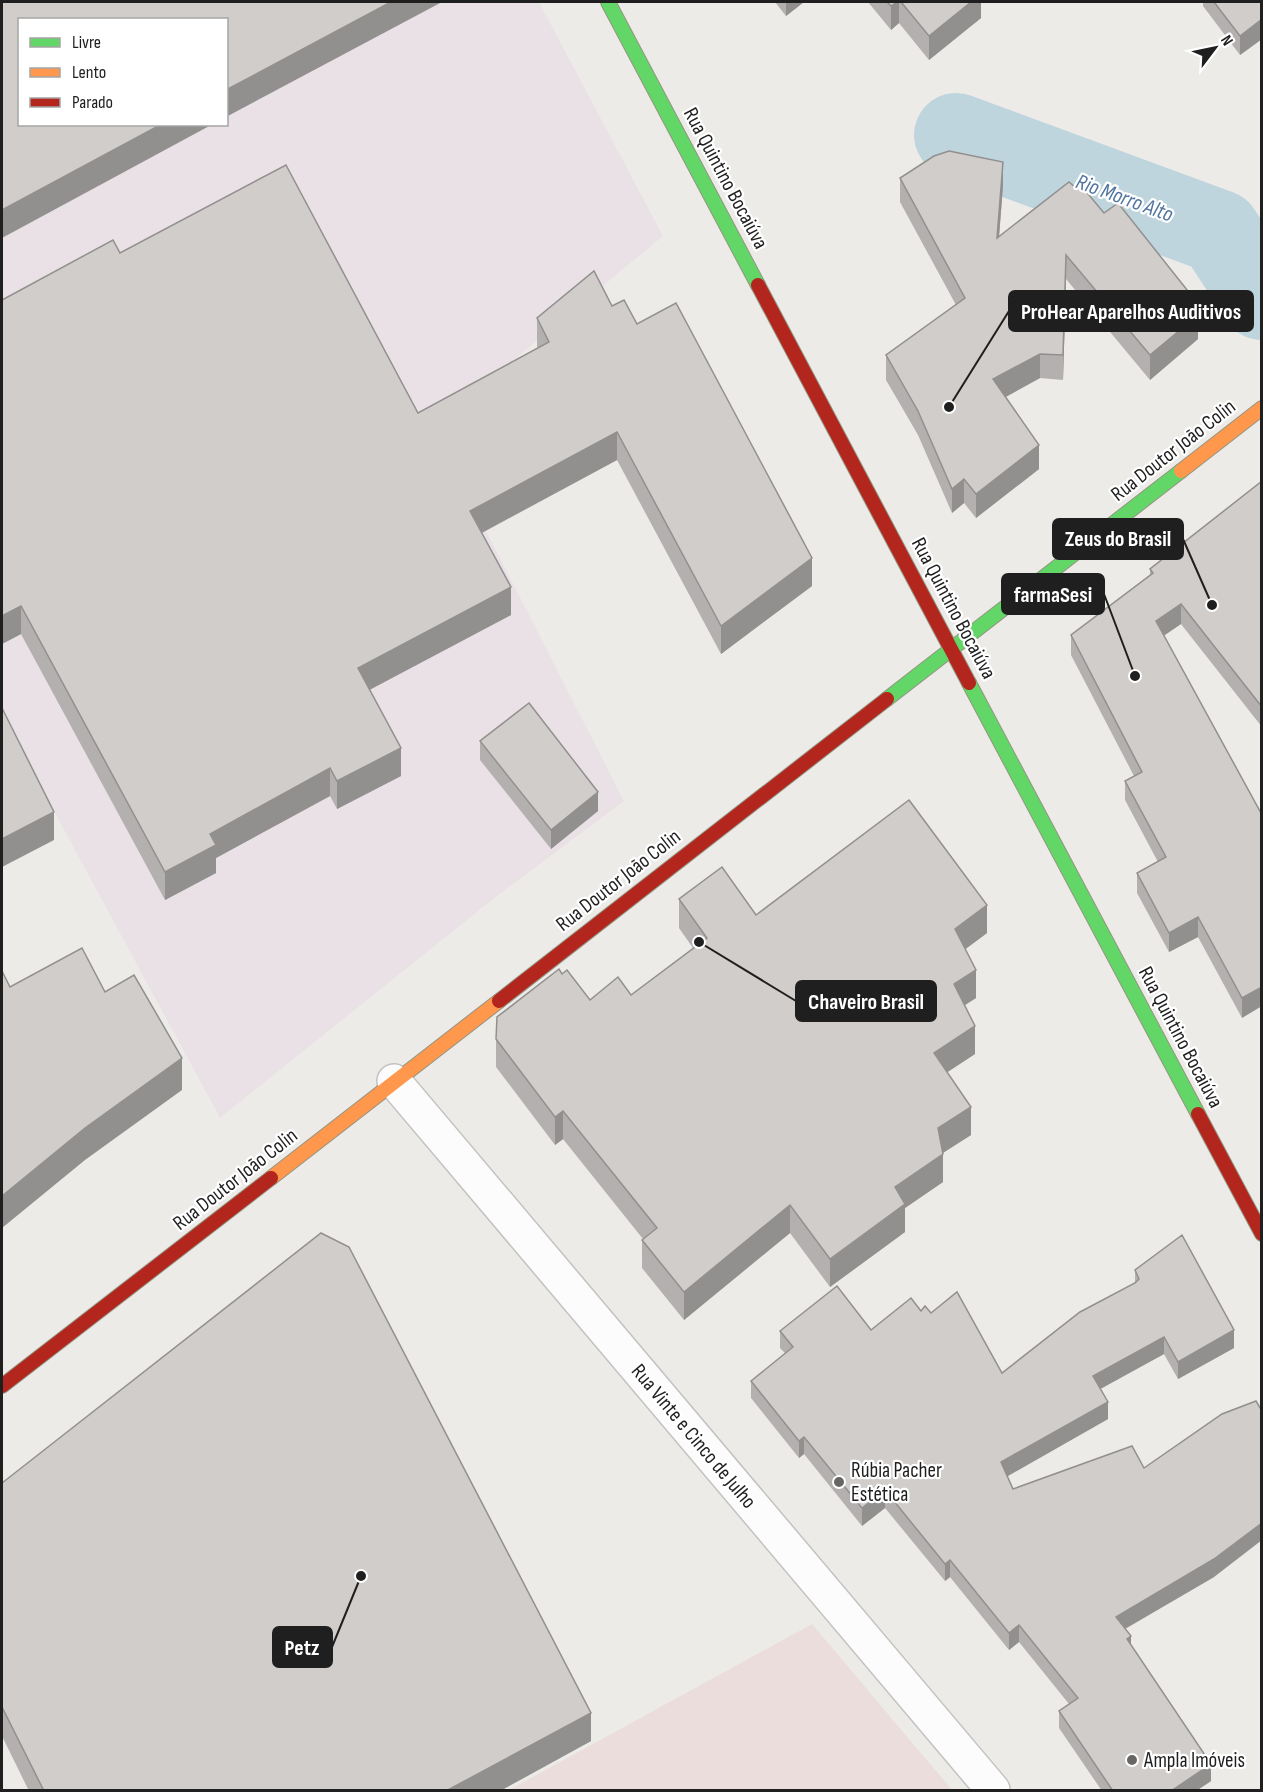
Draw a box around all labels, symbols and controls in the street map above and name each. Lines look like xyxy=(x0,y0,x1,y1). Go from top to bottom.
legend xyxy=(18,18,228,126)
north arrow xyxy=(1185,18,1245,78)
text: Livre xyxy=(72,32,101,53)
text: N xyxy=(1216,32,1237,50)
text: Lento xyxy=(72,62,106,83)
text: Parado xyxy=(72,92,113,113)
street label: Rua Quintino Bocaiúva xyxy=(678,103,773,253)
water label: Rio Morro Alto xyxy=(1072,168,1177,228)
callout: ProHear Aparelhos Auditivos xyxy=(1009,291,1253,331)
text: ProHear Aparelhos Auditivos xyxy=(1021,299,1241,326)
street label: Rua Doutor João Colin xyxy=(1106,394,1241,507)
callout: Zeus do Brasil xyxy=(1053,519,1183,559)
text: Zeus do Brasil xyxy=(1065,526,1171,553)
street label: Rua Quintino Bocaiúva xyxy=(906,533,1001,683)
callout: farmaSesi xyxy=(1002,574,1104,614)
text: farmaSesi xyxy=(1014,582,1092,609)
street label: Rua Doutor João Colin xyxy=(551,824,686,937)
street label: Rua Quintino Bocaiúva xyxy=(1133,962,1228,1112)
callout: Chaveiro Brasil xyxy=(796,981,936,1021)
text: Chaveiro Brasil xyxy=(808,989,924,1016)
street label: Rua Doutor João Colin xyxy=(168,1123,303,1236)
street label: Rua Vinte e Cinco de Julho xyxy=(626,1359,761,1514)
place label: Rúbia Pacher Estética xyxy=(851,1458,942,1507)
marker: Rúbia Pacher Estética xyxy=(832,1475,846,1489)
callout: Petz xyxy=(273,1627,332,1667)
text: Petz xyxy=(284,1635,320,1662)
place label: Ampla Imóveis xyxy=(1143,1748,1245,1773)
marker: Ampla Imóveis xyxy=(1125,1753,1139,1767)

